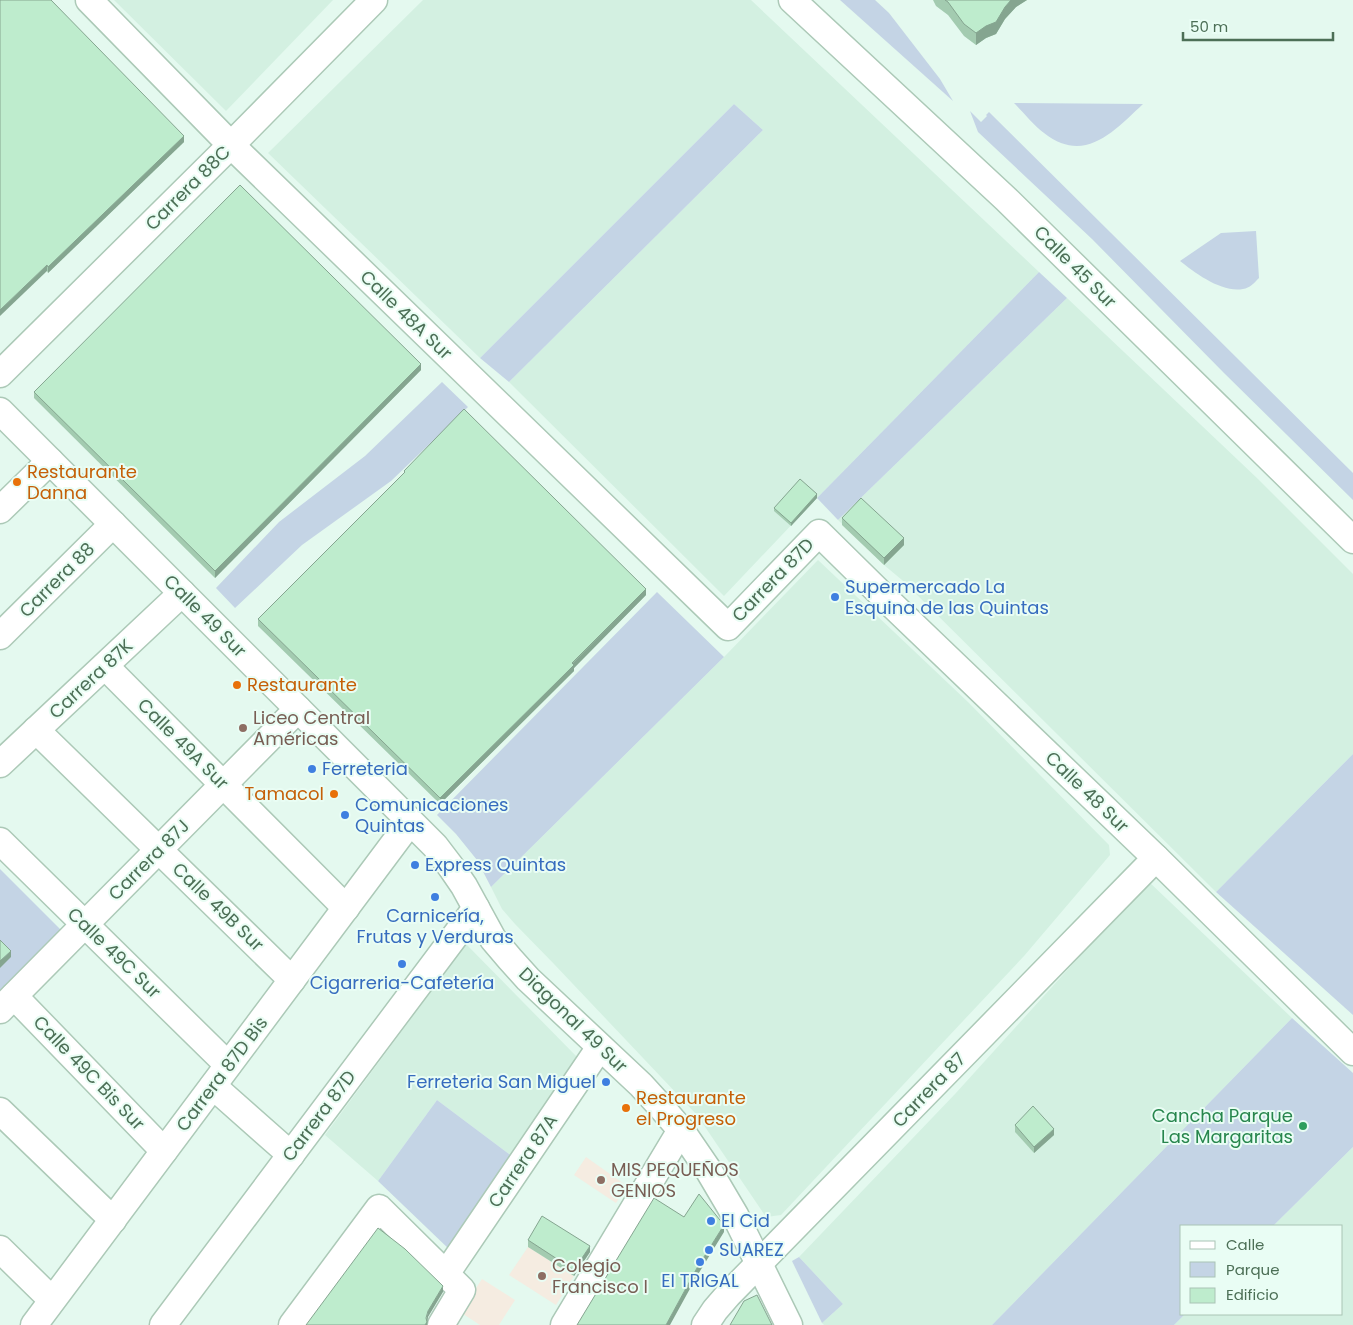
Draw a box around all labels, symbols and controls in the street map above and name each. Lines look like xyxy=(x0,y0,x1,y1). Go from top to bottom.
scale bar xyxy=(1183,10,1333,42)
text: 50 m xyxy=(1190,16,1228,37)
street label: Carrera 88C xyxy=(140,140,236,236)
street label: Calle 45 Sur xyxy=(1029,220,1122,314)
street label: Calle 48A Sur xyxy=(355,264,458,365)
place label: Restaurante Danna xyxy=(27,459,137,505)
marker: Restaurante Danna xyxy=(11,476,23,488)
street label: Carrera 87D xyxy=(726,532,819,627)
street label: Carrera 88 xyxy=(13,536,100,623)
street label: Calle 49 Sur xyxy=(159,569,252,663)
place label: Supermercado La Esquina de las Quintas xyxy=(845,574,1049,620)
marker: Supermercado La Esquina de las Quintas xyxy=(829,591,841,603)
street label: Carrera 87K xyxy=(43,633,138,724)
place label: Restaurante xyxy=(247,672,357,697)
marker: Restaurante xyxy=(231,679,243,691)
street label: Calle 49A Sur xyxy=(132,693,235,795)
place label: Liceo Central Américas xyxy=(253,705,370,751)
marker: Liceo Central Américas xyxy=(237,722,249,734)
street label: Calle 48 Sur xyxy=(1040,745,1135,838)
place label: Ferreteria xyxy=(322,756,408,781)
marker: Ferreteria xyxy=(306,763,318,775)
place label: Tamacol xyxy=(245,781,324,806)
marker: Tamacol xyxy=(328,788,340,800)
place label: Comunicaciones Quintas xyxy=(355,792,508,838)
marker: Comunicaciones Quintas xyxy=(339,809,351,821)
street label: Carrera 87J xyxy=(103,814,195,906)
place label: Express Quintas xyxy=(425,852,566,877)
street label: Calle 49B Sur xyxy=(167,857,270,957)
marker: Express Quintas xyxy=(409,859,421,871)
marker: Carnicería, Frutas y Verduras xyxy=(429,891,441,903)
street label: Calle 49C Sur xyxy=(62,902,167,1004)
place label: Carnicería, Frutas y Verduras xyxy=(356,903,514,949)
marker: Cigarreria-Cafetería xyxy=(396,958,408,970)
street label: Diagonal 49 Sur xyxy=(514,961,633,1078)
place label: Cigarreria-Cafetería xyxy=(310,970,494,995)
street label: Calle 49C Bis Sur xyxy=(28,1010,151,1136)
street label: Carrera 87D Bis xyxy=(170,1011,273,1136)
street label: Carrera 87 xyxy=(886,1046,971,1133)
street label: Carrera 87D xyxy=(276,1065,361,1166)
place label: Ferreteria San Miguel xyxy=(407,1069,596,1094)
marker: Ferreteria San Miguel xyxy=(600,1076,612,1088)
place label: Restaurante el Progreso xyxy=(636,1085,746,1131)
marker: Restaurante el Progreso xyxy=(620,1102,632,1114)
place label: Cancha Parque Las Margaritas xyxy=(1152,1103,1293,1149)
street label: Carrera 87A xyxy=(482,1109,563,1212)
marker: Cancha Parque Las Margaritas xyxy=(1297,1120,1309,1132)
place label: MIS PEQUEÑOS GENIOS xyxy=(611,1157,739,1203)
marker: MIS PEQUEÑOS GENIOS xyxy=(595,1174,607,1186)
place label: El Cid xyxy=(721,1208,770,1233)
marker: El Cid xyxy=(705,1215,717,1227)
legend xyxy=(1180,1225,1343,1315)
text: Calle xyxy=(1226,1234,1264,1255)
place label: SUAREZ xyxy=(719,1237,784,1262)
marker: SUAREZ xyxy=(703,1244,715,1256)
place label: Colegio Francisco I xyxy=(552,1253,648,1299)
marker: El TRIGAL xyxy=(694,1256,706,1268)
text: Parque xyxy=(1226,1259,1279,1280)
place label: El TRIGAL xyxy=(661,1268,739,1293)
marker: Colegio Francisco I xyxy=(536,1270,548,1282)
text: Edificio xyxy=(1226,1284,1279,1305)

